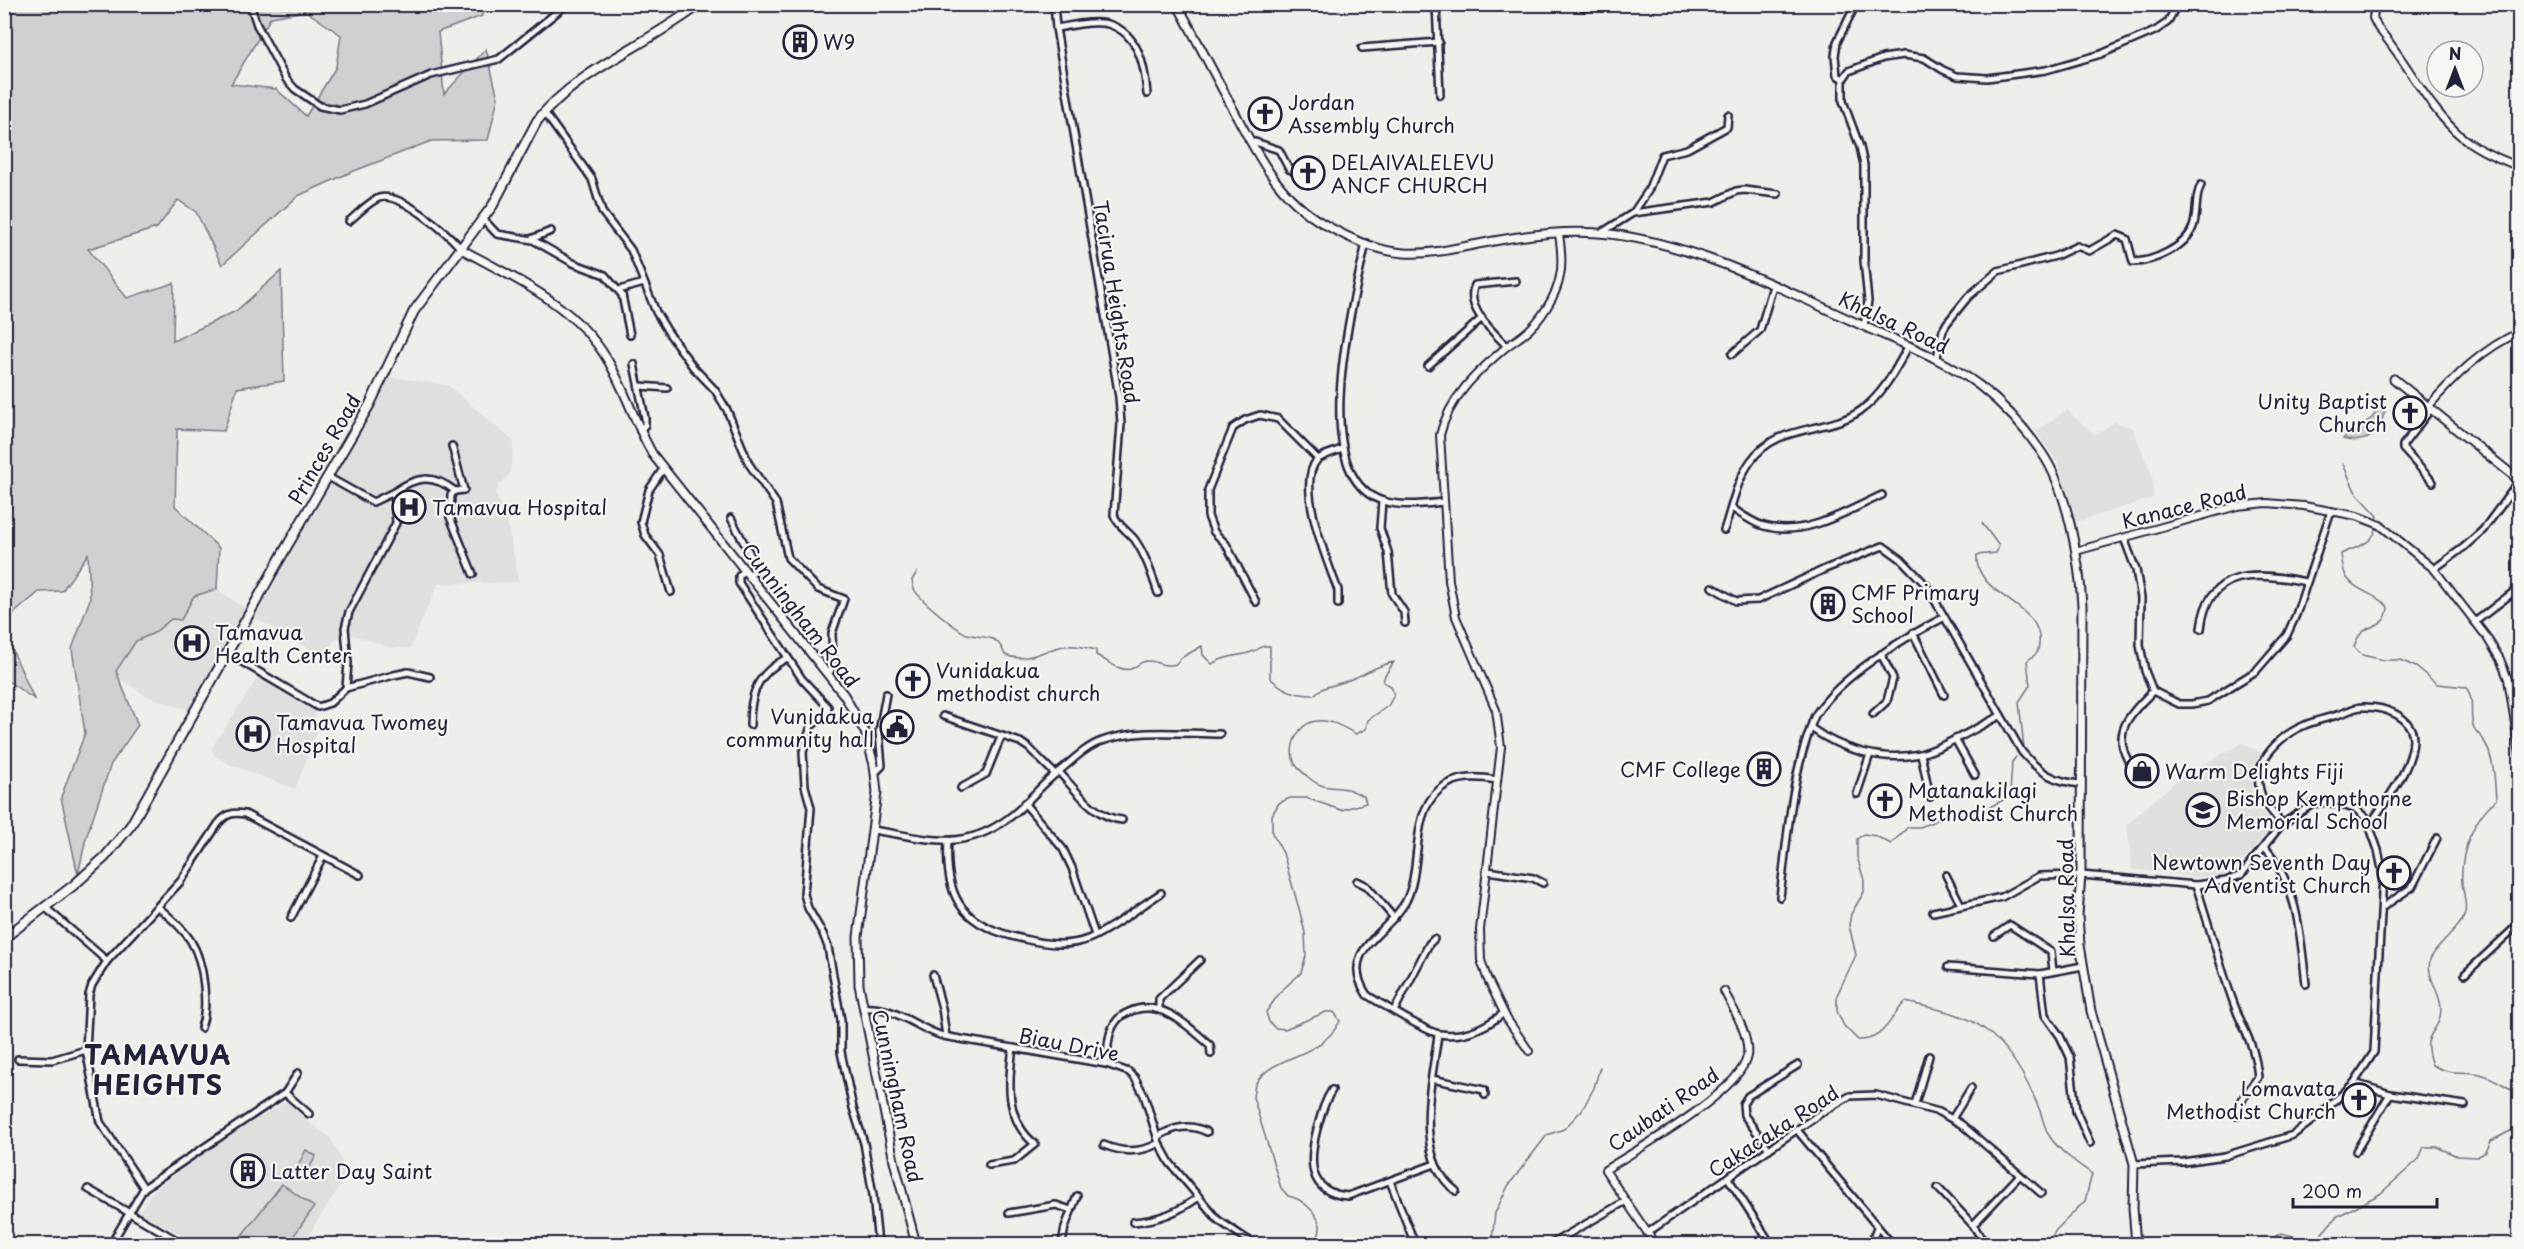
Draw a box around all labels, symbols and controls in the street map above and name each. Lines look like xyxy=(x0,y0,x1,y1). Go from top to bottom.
building icon: W9 xyxy=(782,24,818,60)
place label: W9 xyxy=(823,27,855,57)
north arrow xyxy=(2425,39,2485,99)
text: N xyxy=(2449,41,2461,65)
place label: Jordan Assembly Church xyxy=(1288,87,1455,140)
church icon: Jordan Assembly Church xyxy=(1247,96,1283,132)
place label: DELAIVALELEVU ANCF CHURCH xyxy=(1331,147,1495,200)
church icon: DELAIVALELEVU ANCF CHURCH xyxy=(1290,155,1326,191)
street label: Tacirua Heights Road xyxy=(1086,198,1148,406)
street label: Khalsa Road xyxy=(1834,283,1954,361)
place label: Unity Baptist Church xyxy=(2257,386,2387,439)
street label: Princes Road xyxy=(280,388,368,510)
church icon: Unity Baptist Church xyxy=(2392,395,2428,431)
street label: Kanace Road xyxy=(2118,476,2250,536)
hospital icon: Tamavua Hospital xyxy=(391,489,427,525)
place label: Tamavua Hospital xyxy=(432,492,607,522)
street label: Cunningham Road xyxy=(735,536,867,694)
place label: CMF Primary School xyxy=(1851,577,1980,630)
building icon: CMF Primary School xyxy=(1810,586,1846,622)
place label: Tamavua Health Center xyxy=(215,617,352,670)
hospital icon: Tamavua Health Center xyxy=(174,625,210,661)
place label: Vunidakua methodist church xyxy=(936,655,1100,708)
church icon: Vunidakua methodist church xyxy=(895,663,931,699)
place label: Vunidakua community hall xyxy=(726,701,875,754)
place label: Tamavua Twomey Hospital xyxy=(276,707,449,760)
public building icon: Vunidakua community hall xyxy=(879,709,915,745)
hospital icon: Tamavua Twomey Hospital xyxy=(235,716,271,752)
building icon: CMF College xyxy=(1746,751,1782,787)
shop icon: Warm Delights Fiji xyxy=(2124,753,2160,789)
place label: CMF College xyxy=(1620,754,1741,784)
place label: Warm Delights Fiji xyxy=(2165,756,2344,786)
place label: Matanakilagi Methodist Church xyxy=(1908,775,2078,828)
church icon: Matanakilagi Methodist Church xyxy=(1867,783,1903,819)
place label: Bishop Kempthorne Memorial School xyxy=(2226,783,2412,836)
school or university icon: Bishop Kempthorne Memorial School xyxy=(2185,792,2221,828)
street label: Khalsa Road xyxy=(2050,838,2082,958)
place label: Newtown Seventh Day Adventist Church xyxy=(2152,847,2371,900)
church icon: Newtown Seventh Day Adventist Church xyxy=(2376,855,2412,891)
street label: Cunningham Road xyxy=(865,1007,931,1185)
street label: Biau Drive xyxy=(1016,1020,1122,1068)
district label: TAMAVUA HEIGHTS xyxy=(84,1035,232,1104)
street label: Caubati Road xyxy=(1601,1059,1725,1159)
place label: Lomavata Methodist Church xyxy=(2166,1073,2336,1126)
street label: Cakacaka Road xyxy=(1702,1078,1844,1184)
church icon: Lomavata Methodist Church xyxy=(2341,1082,2377,1118)
building icon: Latter Day Saint xyxy=(230,1153,266,1189)
place label: Latter Day Saint xyxy=(271,1156,432,1186)
scale bar xyxy=(2293,1171,2437,1209)
text: 200 m xyxy=(2302,1177,2362,1204)

